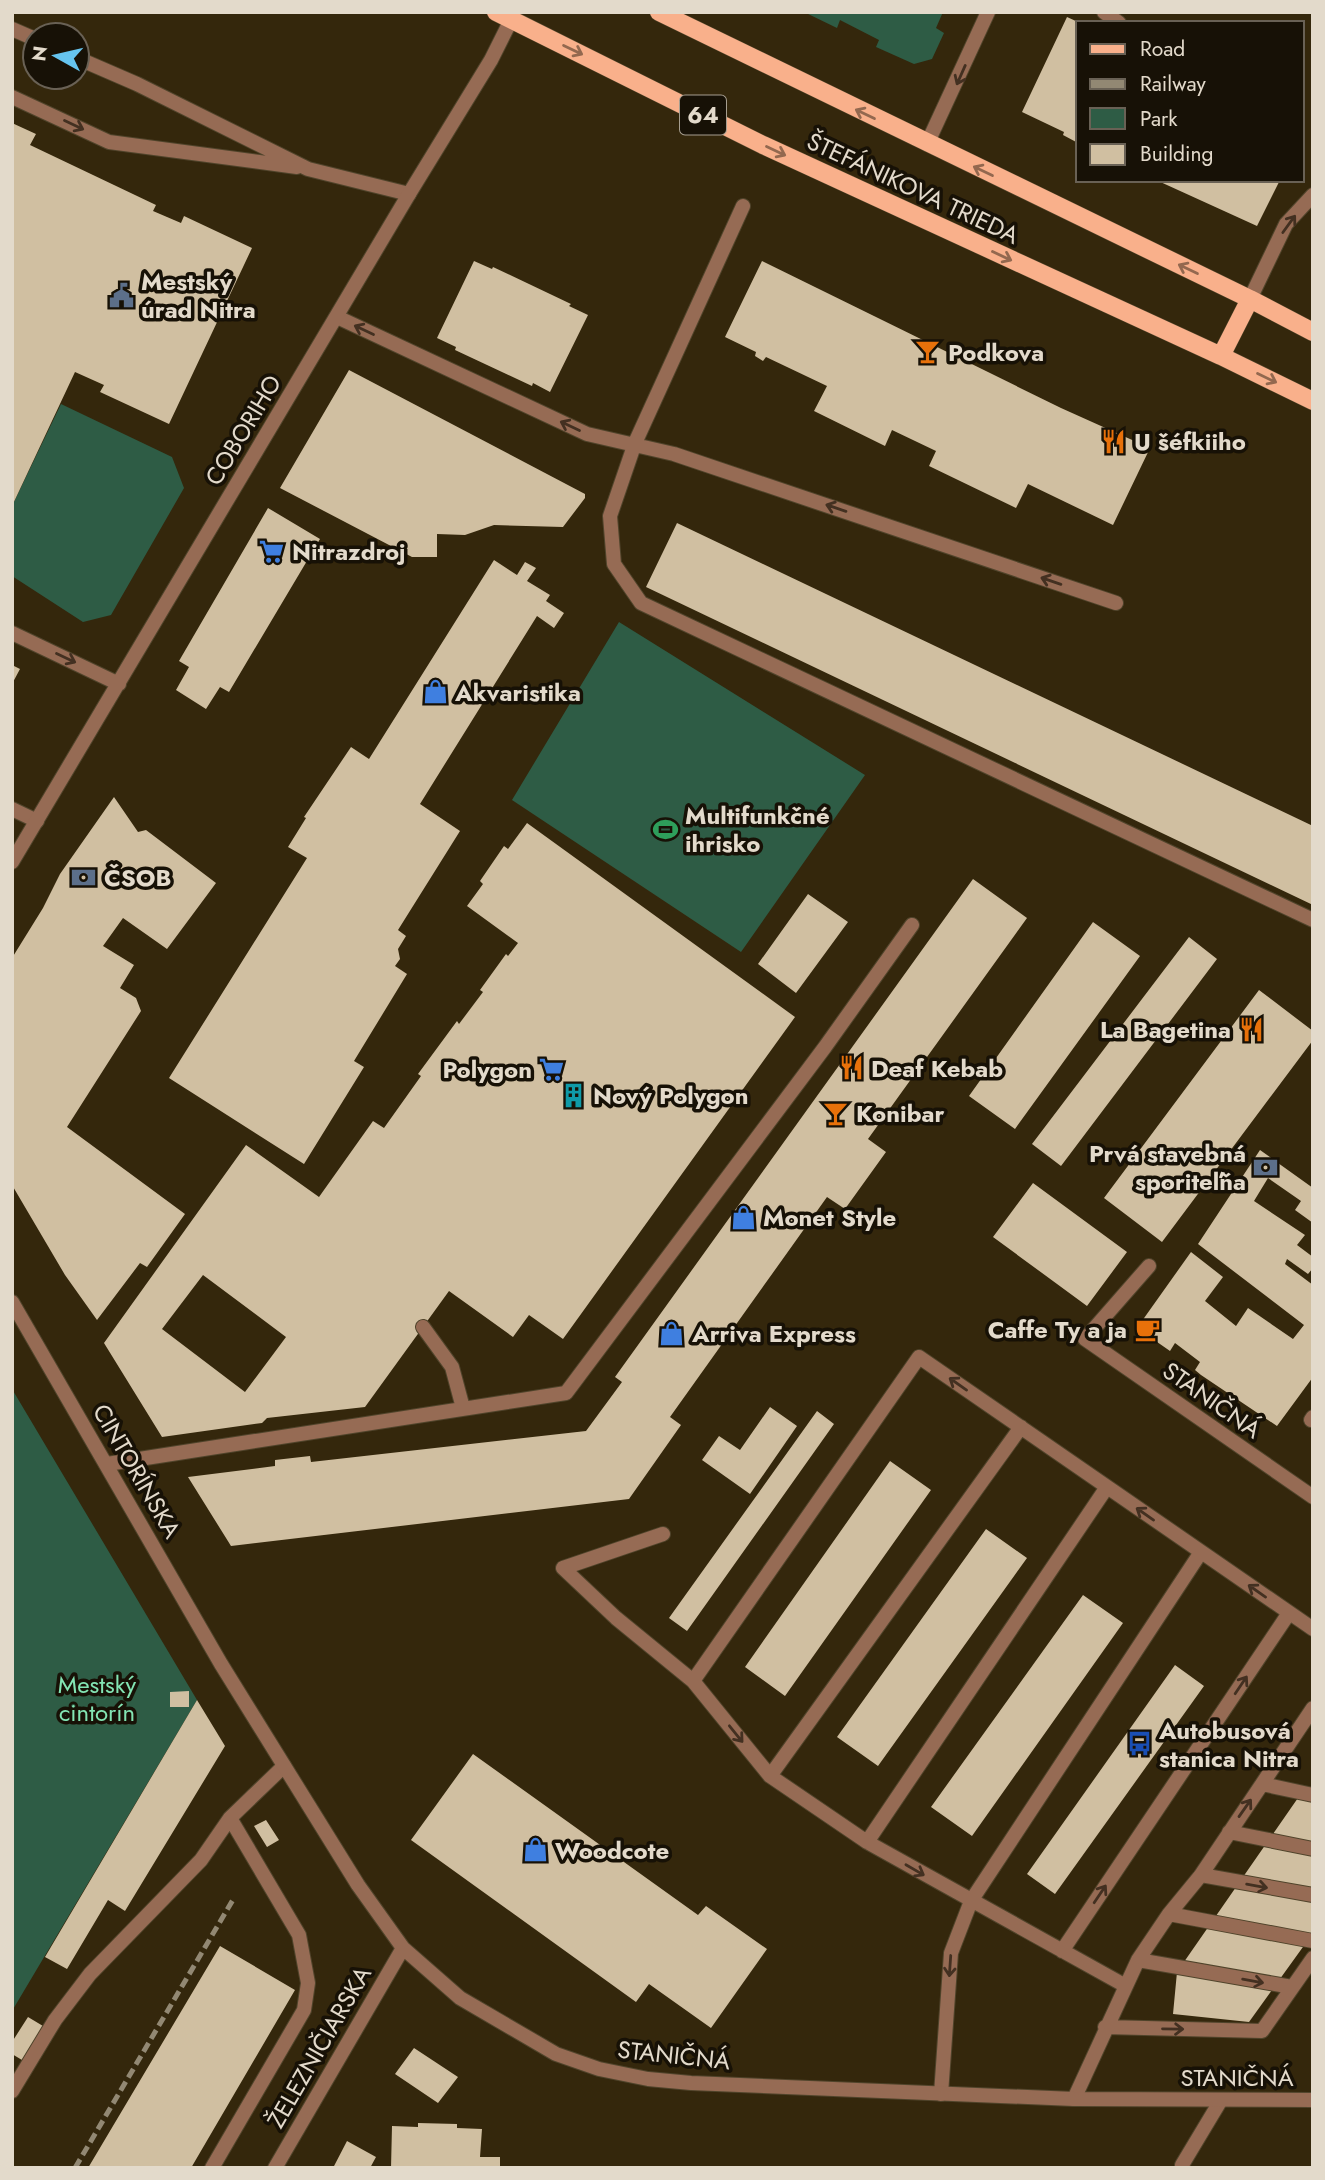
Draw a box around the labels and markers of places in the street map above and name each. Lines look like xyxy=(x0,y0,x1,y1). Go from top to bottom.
place label: Mestský úrad Nitra xyxy=(141,264,256,327)
public building icon: Mestský úrad Nitra xyxy=(107,281,135,309)
place label: Podkova xyxy=(948,335,1044,370)
bar icon: Podkova xyxy=(914,338,942,366)
place label: U šéfkiiho xyxy=(1134,424,1246,459)
restaurant icon: U šéfkiiho xyxy=(1100,427,1128,455)
place label: Nitrazdroj xyxy=(292,534,406,569)
supermarket icon: Nitrazdroj xyxy=(258,537,286,565)
place label: Akvaristika xyxy=(454,675,581,710)
shop icon: Akvaristika xyxy=(421,678,449,706)
place label: Multifunkčné ihrisko xyxy=(685,798,830,861)
sports icon: Multifunkčné ihrisko xyxy=(651,815,679,843)
place label: ČSOB xyxy=(104,860,171,895)
bank icon: ČSOB xyxy=(70,863,98,891)
place label: La Bagetina xyxy=(1100,1012,1231,1047)
restaurant icon: La Bagetina xyxy=(1237,1015,1265,1043)
place label: Deaf Kebab xyxy=(871,1051,1003,1086)
place label: Polygon xyxy=(442,1052,532,1087)
restaurant icon: Deaf Kebab xyxy=(837,1054,865,1082)
supermarket icon: Polygon xyxy=(538,1055,566,1083)
place label: Nový Polygon xyxy=(593,1078,749,1113)
building icon: Nový Polygon xyxy=(559,1081,587,1109)
place label: Konibar xyxy=(856,1096,944,1131)
bar icon: Konibar xyxy=(822,1099,850,1127)
place label: Prvá stavebná sporiteľňa xyxy=(1089,1136,1246,1199)
bank icon: Prvá stavebná sporiteľňa xyxy=(1252,1153,1280,1181)
place label: Monet Style xyxy=(763,1200,896,1235)
shop icon: Monet Style xyxy=(729,1203,757,1231)
place label: Caffe Ty a ja xyxy=(988,1312,1127,1347)
cafe icon: Caffe Ty a ja xyxy=(1133,1315,1161,1343)
place label: Arriva Express xyxy=(691,1316,856,1351)
shop icon: Arriva Express xyxy=(658,1319,686,1347)
place label: Autobusová stanica Nitra xyxy=(1158,1713,1299,1776)
bus stop icon: Autobusová stanica Nitra xyxy=(1125,1730,1153,1758)
place label: Woodcote xyxy=(555,1833,669,1868)
shop icon: Woodcote xyxy=(521,1836,549,1864)

